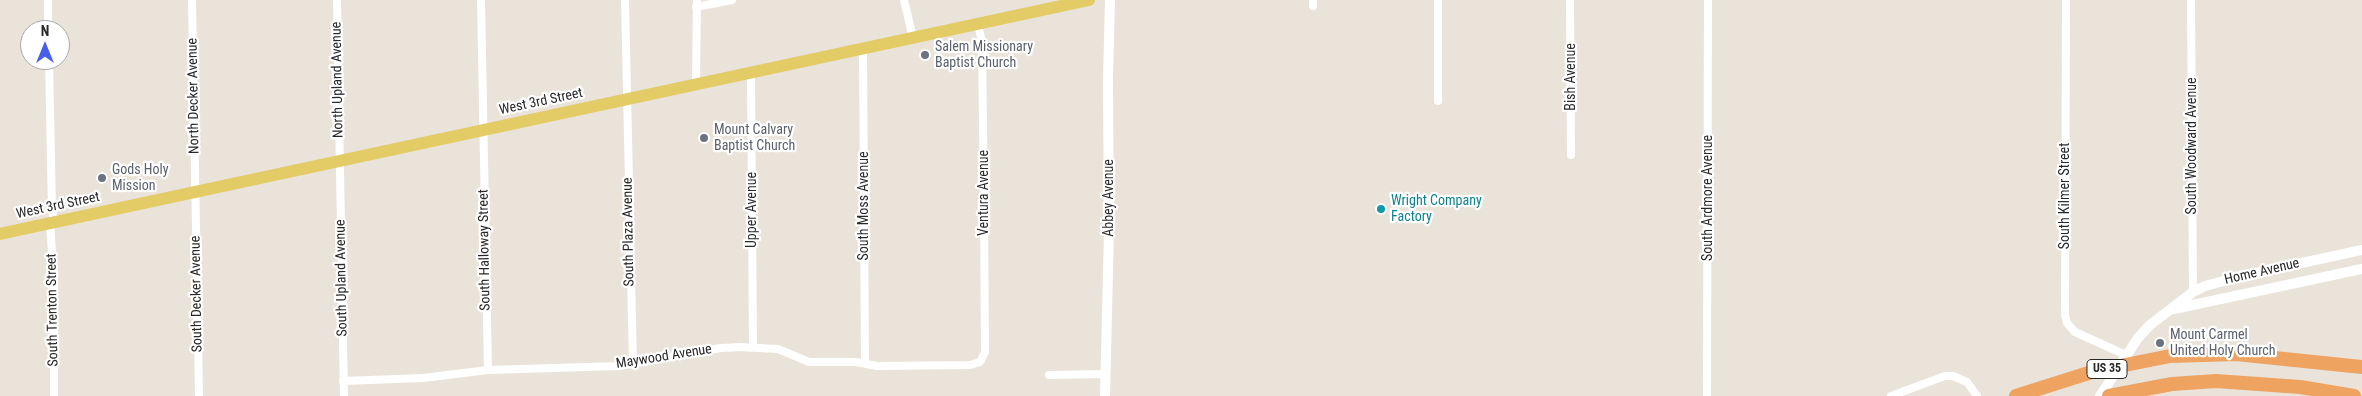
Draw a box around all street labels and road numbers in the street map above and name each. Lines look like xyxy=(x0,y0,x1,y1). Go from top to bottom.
street label: North Upland Avenue xyxy=(329,22,347,138)
street label: North Decker Avenue xyxy=(185,38,203,154)
street label: Bish Avenue xyxy=(1563,43,1579,111)
street label: South Woodward Avenue xyxy=(2184,77,2200,215)
street label: West 3rd Street xyxy=(498,85,584,119)
street label: South Ardmore Avenue xyxy=(1700,135,1716,261)
street label: South Kilmer Street xyxy=(2057,143,2073,249)
street label: Ventura Avenue xyxy=(976,150,992,236)
street label: South Moss Avenue xyxy=(856,151,872,261)
street label: Abbey Avenue xyxy=(1101,159,1117,237)
street label: Upper Avenue xyxy=(744,172,760,248)
street label: South Plaza Avenue xyxy=(620,177,638,287)
street label: West 3rd Street xyxy=(15,189,101,223)
street label: South Halloway Street xyxy=(476,189,494,311)
street label: South Upland Avenue xyxy=(333,219,351,337)
street label: South Decker Avenue xyxy=(188,236,206,352)
street label: South Trenton Street xyxy=(44,253,62,367)
street label: Home Avenue xyxy=(2223,255,2301,289)
street label: Maywood Avenue xyxy=(615,341,713,373)
road number: US 35 xyxy=(2087,359,2127,378)

